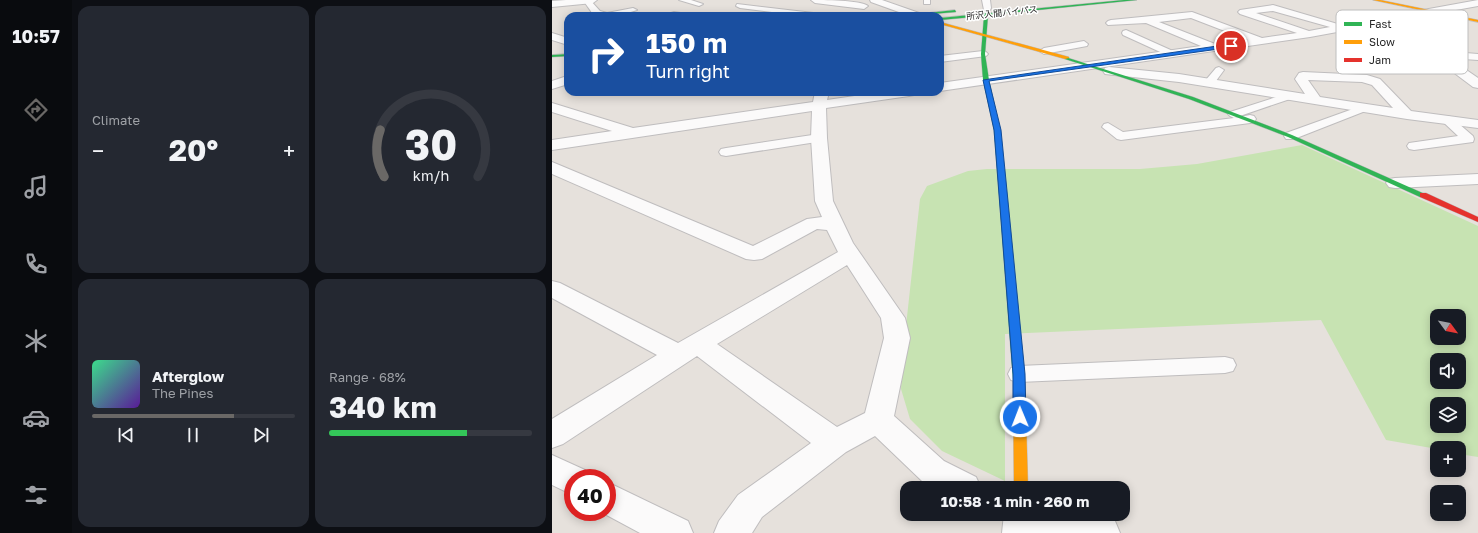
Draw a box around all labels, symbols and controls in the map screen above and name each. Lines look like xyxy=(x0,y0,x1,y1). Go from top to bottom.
street label: 所沢入間バイパス xyxy=(965,3,1038,22)
legend xyxy=(1336,10,1468,74)
text: Fast xyxy=(1369,17,1392,30)
text: 10:57 xyxy=(12,25,60,47)
text: 150 m xyxy=(646,26,727,59)
icon: right xyxy=(580,28,632,80)
pin xyxy=(1214,29,1248,63)
icon: arrive xyxy=(1220,35,1242,57)
text: Slow xyxy=(1369,35,1395,48)
text: Jam xyxy=(1369,53,1391,66)
text: Turn right xyxy=(646,60,730,82)
icon: directions xyxy=(22,96,50,124)
text: Climate xyxy=(92,112,140,128)
text: 30 xyxy=(404,119,457,169)
text: 20° xyxy=(169,132,218,168)
text: − xyxy=(92,137,104,164)
text: + xyxy=(283,137,295,164)
text: km/h xyxy=(412,167,449,184)
icon: music xyxy=(22,173,50,201)
icon: phone xyxy=(22,250,50,278)
north arrow xyxy=(1430,309,1466,345)
map controls xyxy=(1430,309,1466,521)
icon: climate xyxy=(22,327,50,355)
button: sound xyxy=(1430,353,1466,389)
text: Afterglow xyxy=(152,367,224,385)
text: Range · 68% xyxy=(329,369,406,385)
text: The Pines xyxy=(152,385,213,401)
text: 340 km xyxy=(329,389,437,425)
position arrow xyxy=(999,396,1041,438)
button: layers xyxy=(1430,397,1466,433)
icon: car xyxy=(22,404,50,432)
icon: previous xyxy=(115,424,137,446)
icon: pause xyxy=(182,424,204,446)
icon: next xyxy=(250,424,272,446)
button: + xyxy=(1430,441,1466,477)
speed limit sign: 40 xyxy=(564,469,616,521)
icon: filters xyxy=(22,481,50,509)
button: − xyxy=(1430,485,1466,521)
text: 10:58 · 1 min · 260 m xyxy=(941,492,1089,510)

